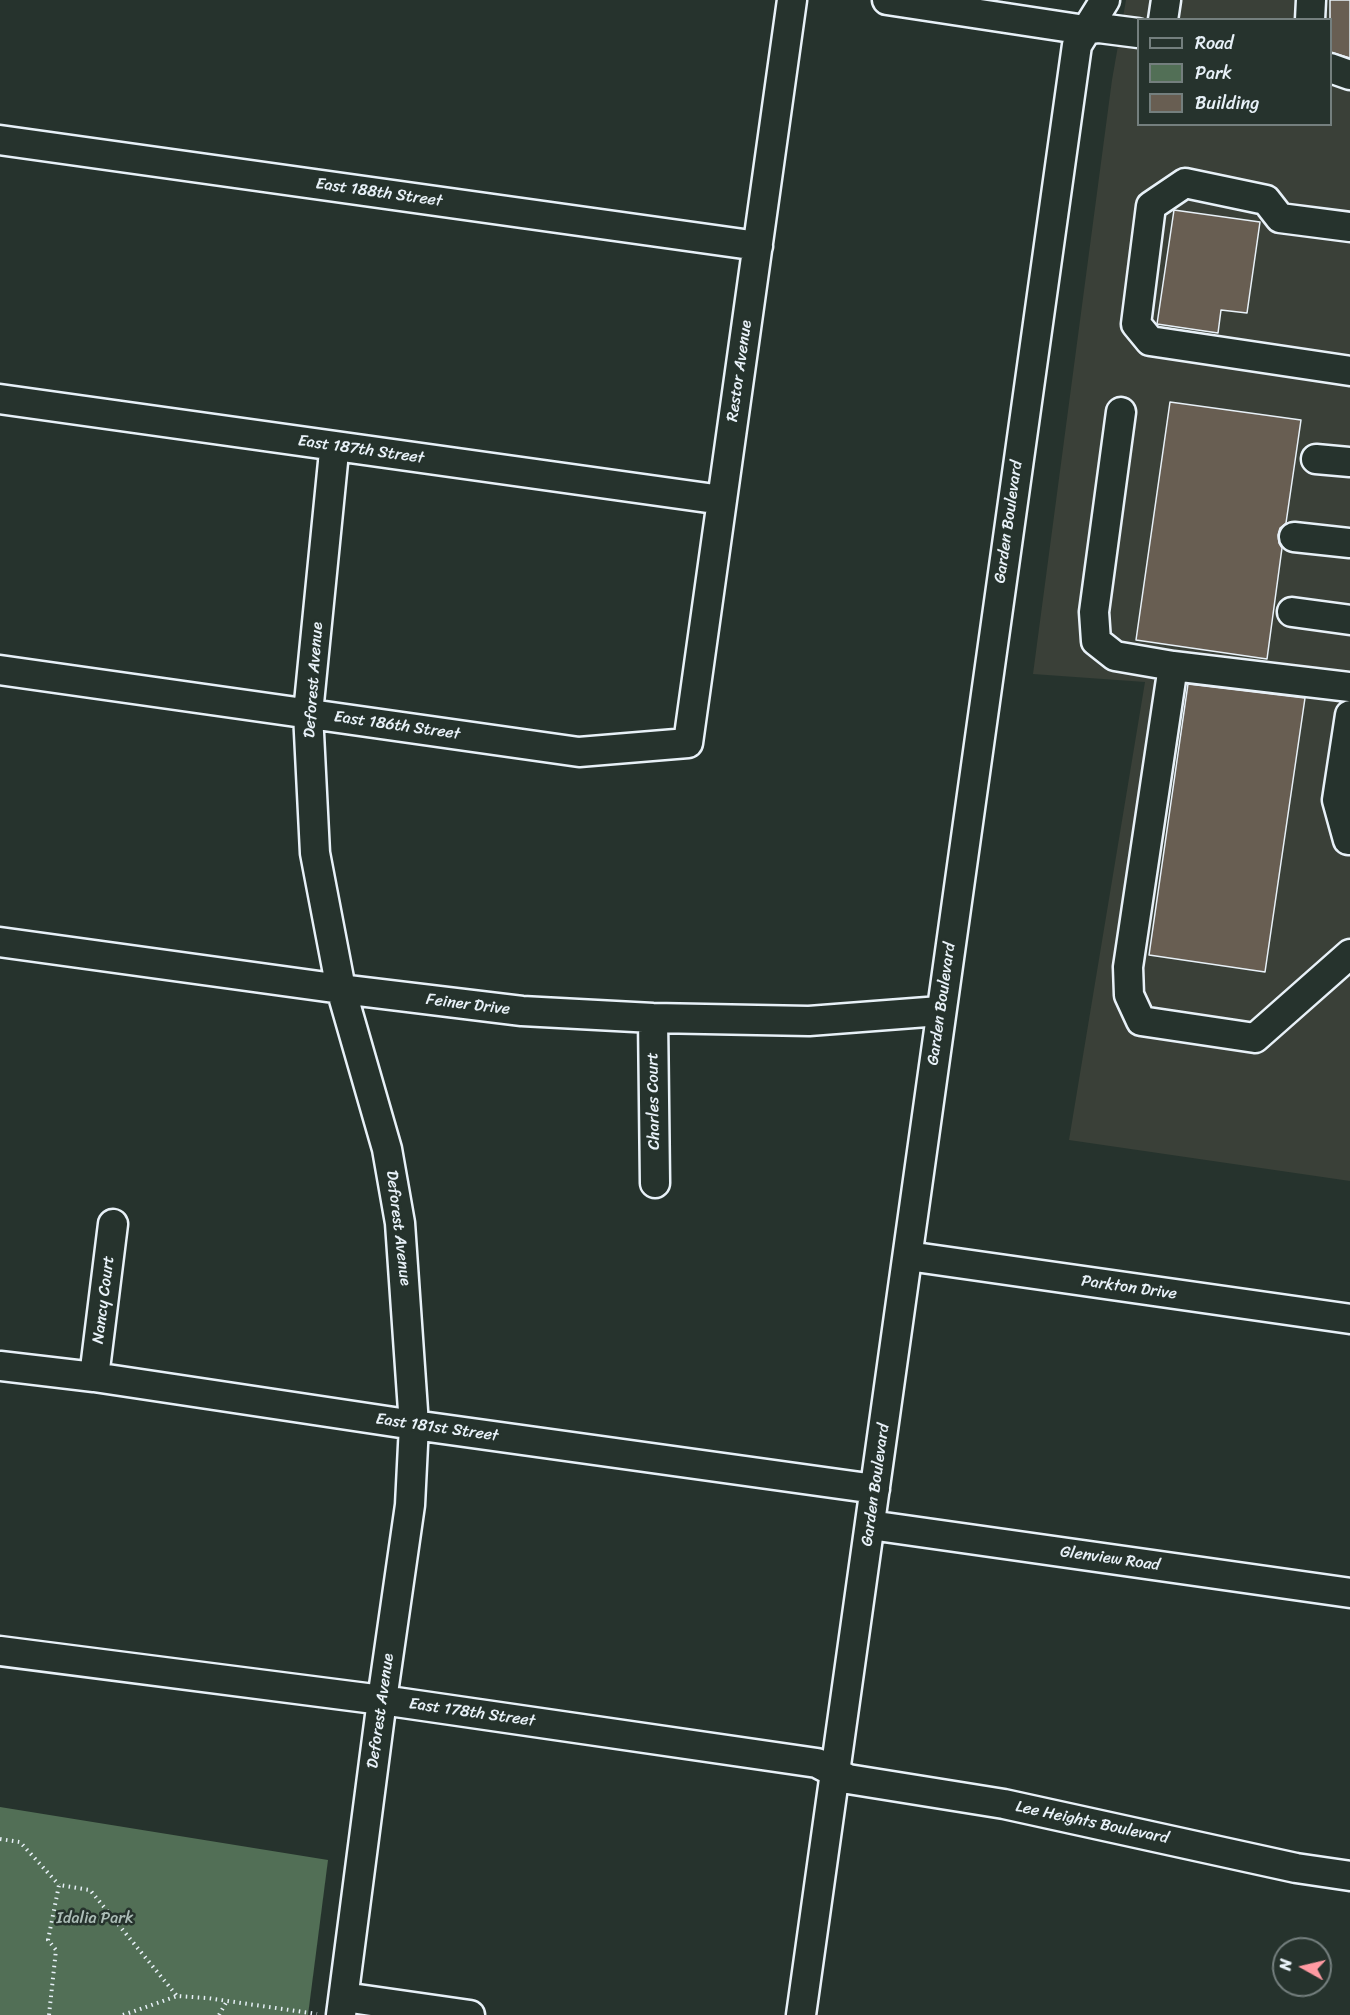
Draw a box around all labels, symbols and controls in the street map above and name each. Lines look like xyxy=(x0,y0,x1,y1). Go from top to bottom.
legend xyxy=(1137,18,1332,126)
text: Road xyxy=(1195,27,1234,59)
text: Park xyxy=(1195,57,1232,89)
text: Building xyxy=(1195,87,1259,119)
street label: East 188th Street xyxy=(314,175,444,211)
street label: Restor Avenue xyxy=(723,319,757,423)
street label: East 187th Street xyxy=(297,432,425,468)
street label: Garden Boulevard xyxy=(991,459,1027,585)
street label: Deforest Avenue xyxy=(300,621,328,739)
street label: East 186th Street xyxy=(333,708,461,744)
street label: Garden Boulevard xyxy=(924,941,960,1067)
street label: Feiner Drive xyxy=(425,990,511,1020)
street label: Charles Court xyxy=(644,1052,664,1150)
street label: Deforest Avenue xyxy=(381,1169,415,1287)
street label: Nancy Court xyxy=(89,1255,119,1345)
street label: Parkton Drive xyxy=(1080,1272,1178,1304)
street label: East 181st Street xyxy=(374,1410,500,1446)
street label: Garden Boulevard xyxy=(858,1422,894,1548)
street label: Glenview Road xyxy=(1059,1543,1161,1575)
street label: Deforest Avenue xyxy=(363,1652,399,1770)
street label: East 178th Street xyxy=(408,1695,536,1731)
street label: Lee Heights Boulevard xyxy=(1014,1797,1170,1849)
park label: Idalia Park xyxy=(57,1909,133,1929)
north arrow xyxy=(1272,1937,1332,1997)
text: N xyxy=(1271,1957,1301,1972)

